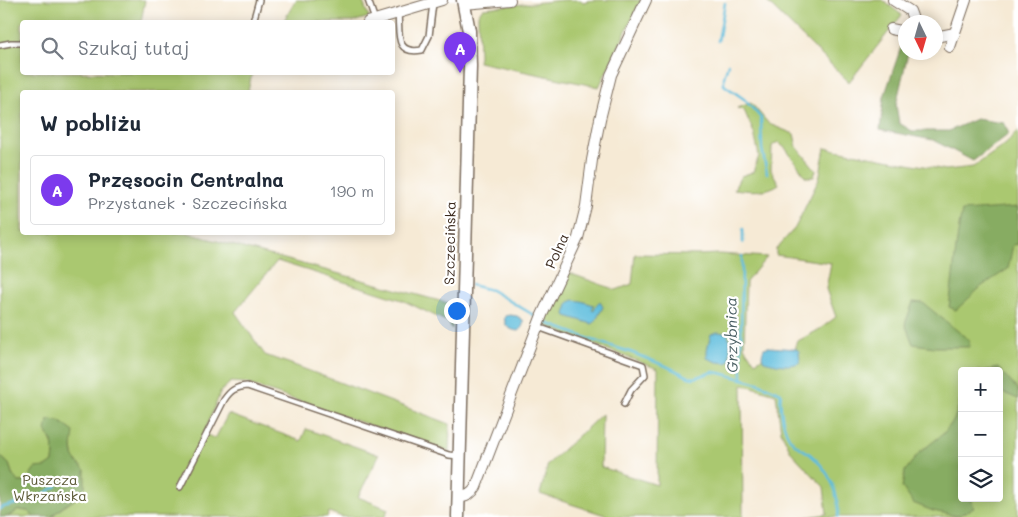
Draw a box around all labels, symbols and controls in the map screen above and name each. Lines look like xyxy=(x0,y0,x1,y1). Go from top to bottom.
north arrow xyxy=(898,15,943,60)
search box xyxy=(20,20,395,75)
pin: A xyxy=(444,32,476,73)
icon: search xyxy=(38,34,66,62)
text: Szukaj tutaj xyxy=(78,35,189,60)
text: W pobliżu xyxy=(40,109,141,136)
text: Przęsocin Centralna xyxy=(88,167,284,192)
text: A xyxy=(51,180,63,201)
text: 190 m xyxy=(330,180,374,201)
text: Przystanek · Szczecińska xyxy=(88,192,288,213)
street label: Szczecińska xyxy=(439,201,460,285)
street label: Polna xyxy=(540,230,573,271)
water label: Grzybnica xyxy=(720,297,742,373)
your location xyxy=(444,298,470,324)
map controls xyxy=(958,367,1003,502)
button: + xyxy=(958,367,1003,412)
button: − xyxy=(958,412,1003,457)
button: layers xyxy=(958,457,1003,502)
park label: Puszcza Wkrzańska xyxy=(13,470,87,505)

